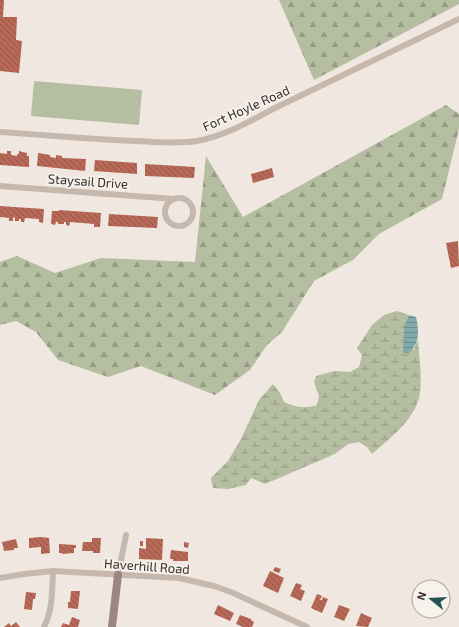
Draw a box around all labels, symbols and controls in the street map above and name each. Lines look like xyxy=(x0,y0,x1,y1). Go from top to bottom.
street label: Fort Hoyle Road xyxy=(200,82,292,134)
street label: Staysail Drive xyxy=(47,170,129,192)
street label: Haverhill Road xyxy=(104,555,190,577)
north arrow xyxy=(411,579,451,619)
text: N xyxy=(414,590,428,602)

